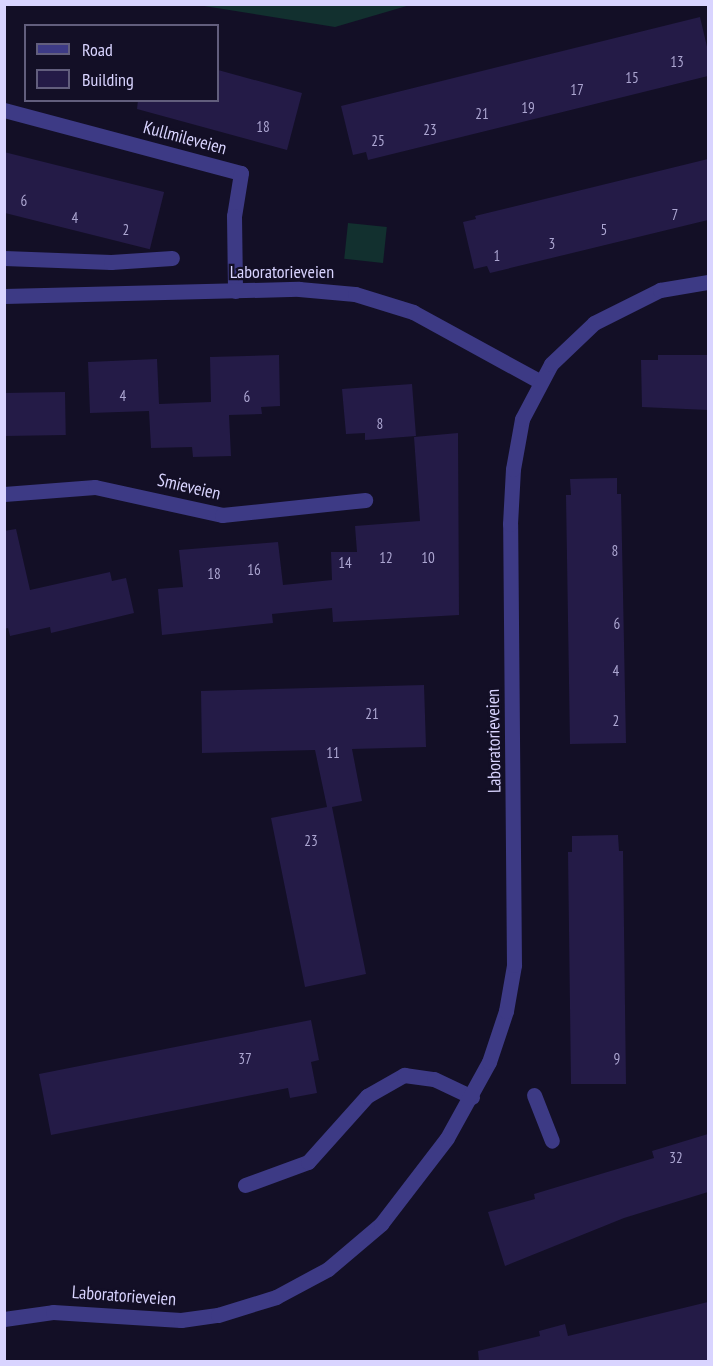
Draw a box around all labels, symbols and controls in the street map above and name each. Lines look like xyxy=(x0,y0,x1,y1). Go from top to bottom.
legend xyxy=(24,24,219,102)
text: Road xyxy=(82,38,113,61)
house number: 13 xyxy=(670,53,684,71)
text: Building xyxy=(82,68,134,91)
house number: 15 xyxy=(625,69,639,87)
house number: 17 xyxy=(570,81,584,99)
house number: 19 xyxy=(521,99,535,117)
house number: 21 xyxy=(475,105,489,123)
street label: Kullmileveien xyxy=(141,117,229,159)
house number: 18 xyxy=(256,118,270,136)
house number: 23 xyxy=(423,121,437,139)
house number: 25 xyxy=(371,132,385,150)
house number: 6 xyxy=(21,192,27,210)
house number: 7 xyxy=(672,206,678,224)
house number: 4 xyxy=(72,209,78,227)
house number: 2 xyxy=(123,221,129,239)
house number: 5 xyxy=(601,221,607,239)
house number: 3 xyxy=(549,235,555,253)
house number: 1 xyxy=(494,247,500,265)
street label: Laboratorieveien xyxy=(230,261,334,283)
house number: 4 xyxy=(120,387,126,405)
house number: 6 xyxy=(244,388,250,406)
house number: 8 xyxy=(377,415,383,433)
street label: Smieveien xyxy=(155,469,223,505)
house number: 8 xyxy=(612,542,618,560)
house number: 12 xyxy=(379,549,393,567)
house number: 10 xyxy=(421,549,435,567)
house number: 14 xyxy=(338,554,352,572)
house number: 16 xyxy=(247,561,261,579)
house number: 18 xyxy=(207,565,221,583)
house number: 6 xyxy=(614,615,620,633)
house number: 4 xyxy=(613,662,619,680)
street label: Laboratorieveien xyxy=(482,689,506,793)
house number: 21 xyxy=(365,705,379,723)
house number: 2 xyxy=(613,712,619,730)
house number: 11 xyxy=(326,744,340,762)
house number: 23 xyxy=(304,832,318,850)
house number: 37 xyxy=(238,1050,252,1068)
house number: 9 xyxy=(614,1050,620,1068)
house number: 32 xyxy=(669,1149,683,1167)
street label: Laboratorieveien xyxy=(71,1282,177,1310)

